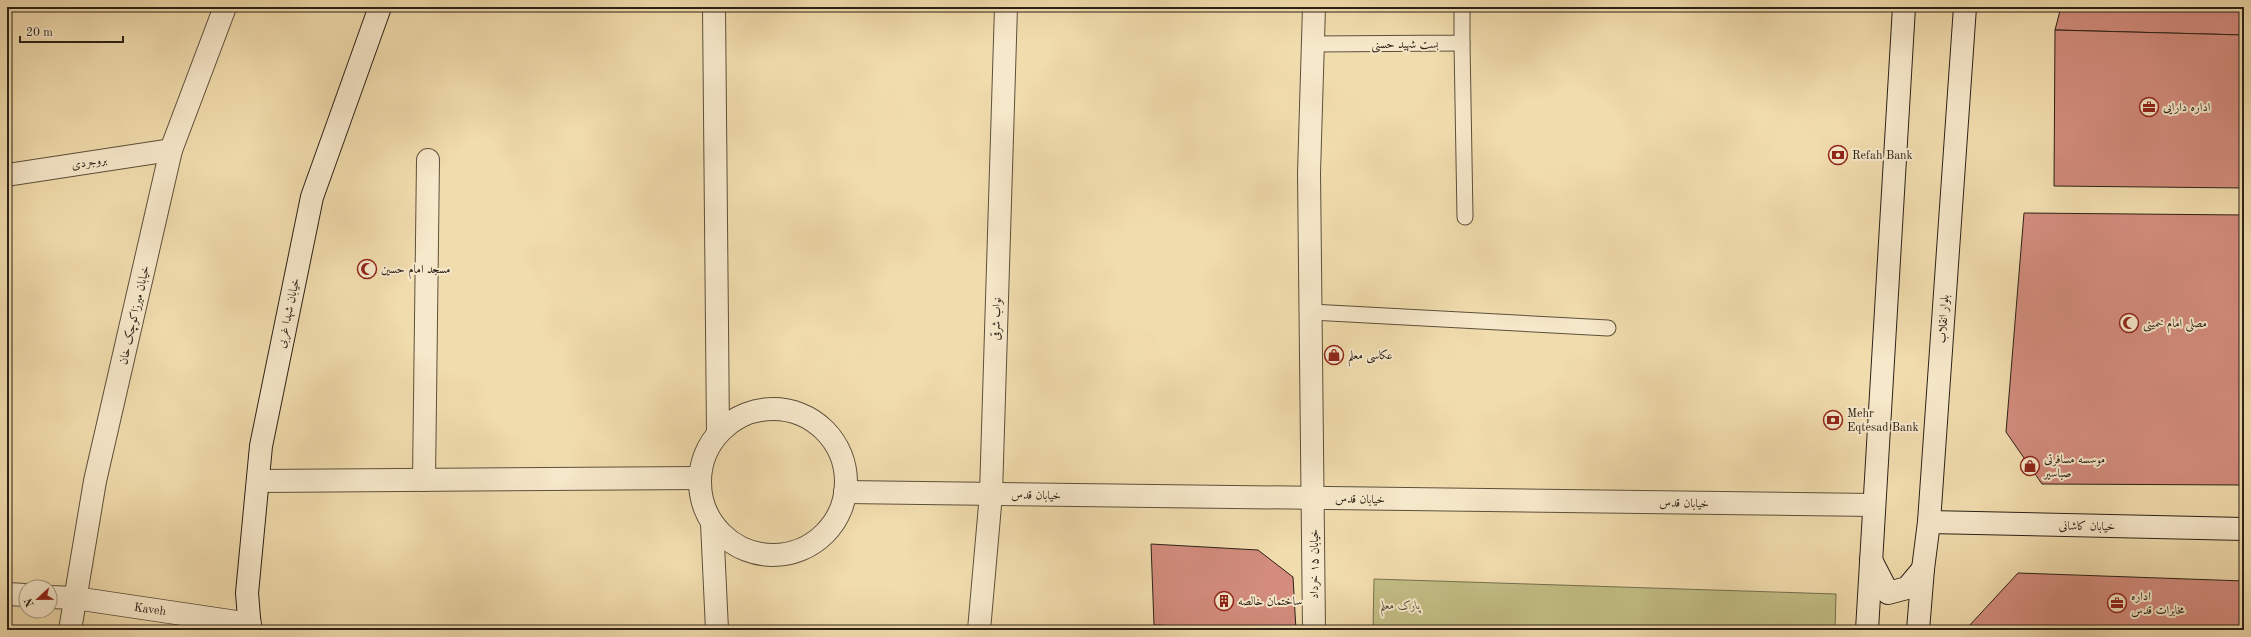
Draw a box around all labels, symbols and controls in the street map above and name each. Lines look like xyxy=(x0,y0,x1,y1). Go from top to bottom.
scale bar xyxy=(20,18,123,44)
text: 20 m xyxy=(26,27,53,39)
street label: بست شهید حسنی xyxy=(1371,39,1439,53)
office icon: اداره دارایی xyxy=(2138,96,2160,118)
place label: اداره دارایی xyxy=(2163,102,2211,115)
bank icon: Refah Bank xyxy=(1827,144,1849,166)
place label: Refah Bank xyxy=(1852,150,1913,162)
street label: بروجردی xyxy=(71,154,108,173)
mosque icon: مسجد امام حسین xyxy=(356,258,378,280)
street label: خیابان میرزاکوچک خان xyxy=(117,264,153,366)
place label: مسجد امام حسین xyxy=(381,264,451,280)
street label: خیابان شهدا غربی xyxy=(276,277,304,350)
street label: بلوار انقلاب xyxy=(1936,294,1953,344)
street label: نواب شرقی xyxy=(989,297,1005,341)
mosque icon: مصلی امام خمینی xyxy=(2118,312,2140,334)
place label: مصلی امام خمینی xyxy=(2143,318,2207,334)
shop icon: عکاسی معلم xyxy=(1323,344,1345,366)
place label: عکاسی معلم xyxy=(1348,349,1393,367)
place label: Mehr Eqtesad Bank xyxy=(1847,408,1919,434)
bank icon: Mehr Eqtesad Bank xyxy=(1822,409,1844,431)
place label: موسسه مسافرتی صباسیر xyxy=(2042,454,2105,480)
shop icon: موسسه مسافرتی صباسیر xyxy=(2019,455,2041,477)
street label: خیابان قدس xyxy=(1011,490,1061,503)
street label: خیابان قدس xyxy=(1335,494,1385,507)
street label: خیابان قدس xyxy=(1659,498,1709,511)
street label: خیابان کاشانی xyxy=(2059,520,2115,533)
street label: خیابان ۱۵ خرداد xyxy=(1309,529,1321,599)
north arrow xyxy=(18,579,58,619)
building icon: ساختمان خالصه xyxy=(1213,590,1235,612)
place label: اداره مخابرات قدس xyxy=(2131,591,2186,618)
office icon: اداره مخابرات قدس xyxy=(2106,592,2128,614)
text: N xyxy=(23,596,37,608)
place label: ساختمان خالصه xyxy=(1238,596,1302,608)
park label: پارک معلم xyxy=(1380,599,1422,617)
street label: Kaveh xyxy=(133,602,167,618)

